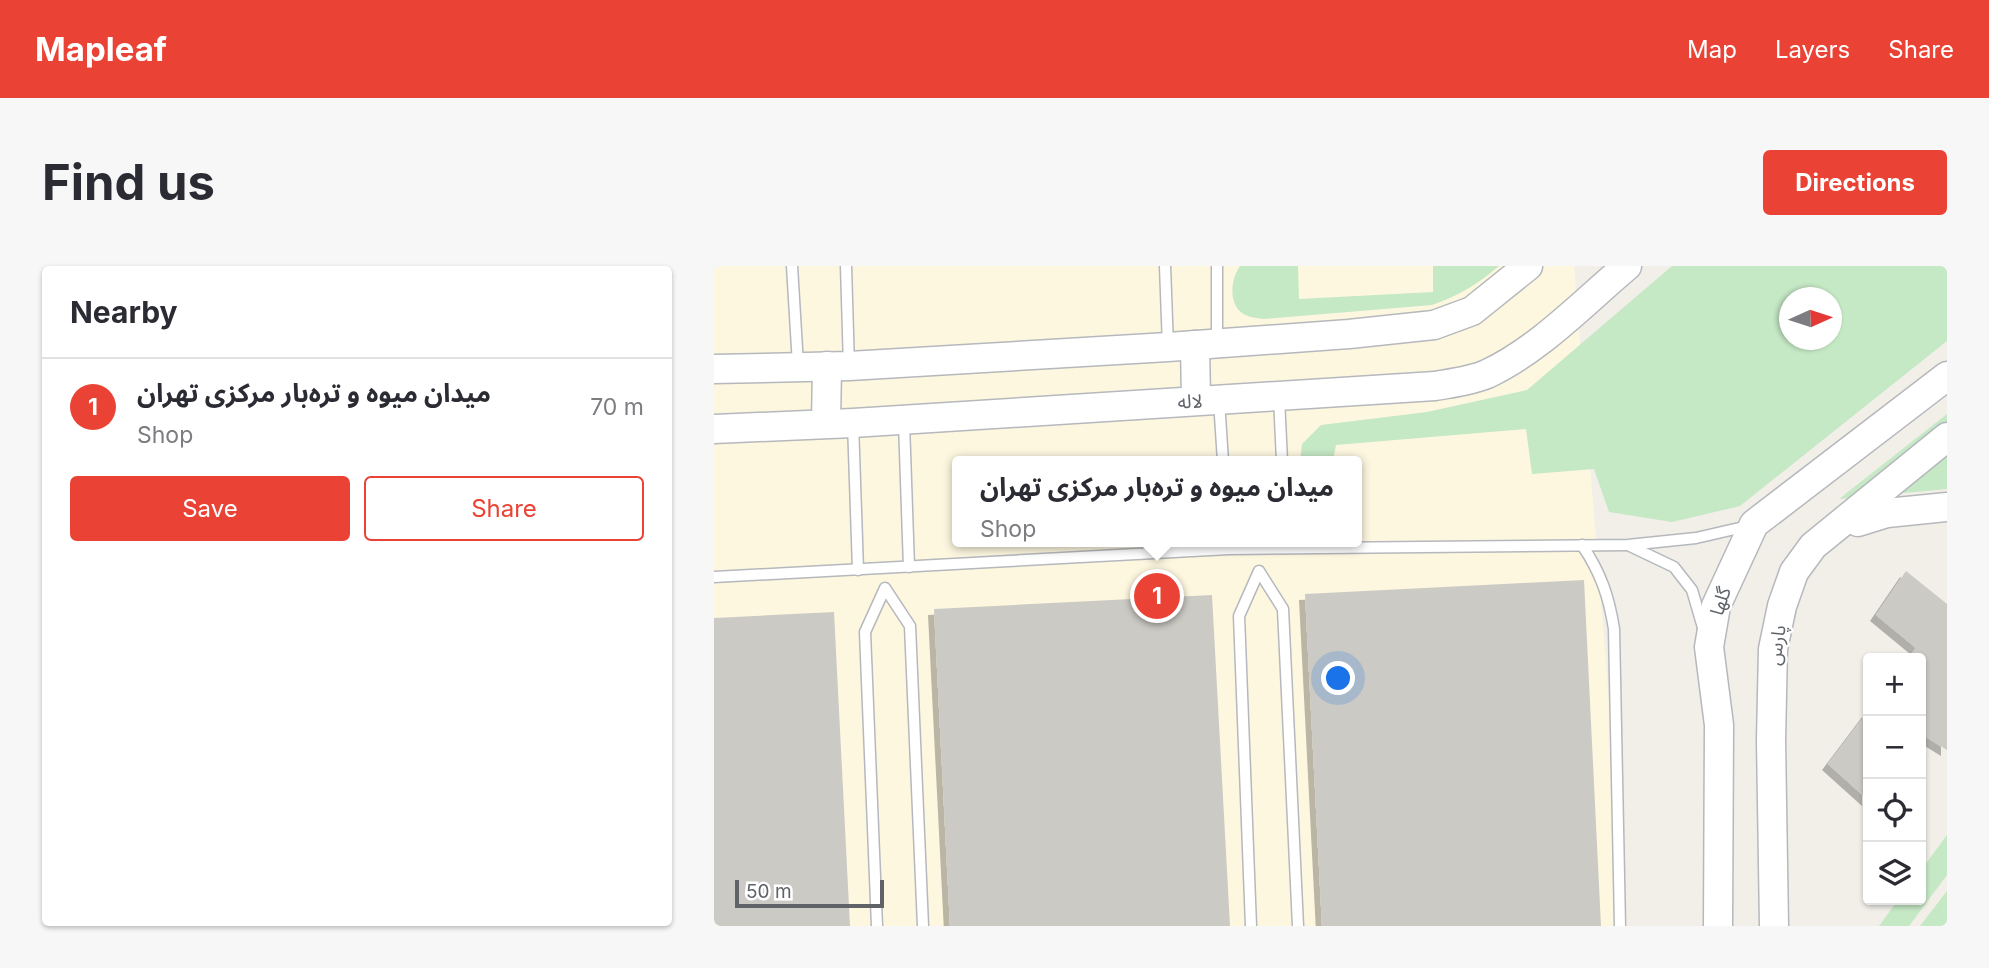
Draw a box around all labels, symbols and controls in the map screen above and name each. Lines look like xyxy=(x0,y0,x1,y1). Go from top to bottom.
text: Mapleaf xyxy=(35,29,167,69)
text: Map xyxy=(1687,35,1737,64)
text: Layers xyxy=(1775,35,1850,64)
text: Share xyxy=(1888,35,1954,64)
button: Directions xyxy=(1763,150,1947,215)
text: Find us xyxy=(42,153,215,212)
north arrow xyxy=(1779,287,1842,350)
text: Nearby xyxy=(70,294,178,330)
text: میدان میوه و تره‌بار مرکزی تهران xyxy=(137,377,491,408)
street label: لاله xyxy=(1177,390,1203,413)
text: 1 xyxy=(88,393,98,421)
text: 70 m xyxy=(590,393,644,421)
text: Shop xyxy=(137,421,193,449)
popup xyxy=(952,456,1362,547)
text: میدان میوه و تره‌بار مرکزی تهران xyxy=(980,471,1334,502)
button: Save xyxy=(70,476,350,541)
button: Share xyxy=(364,476,644,541)
text: Shop xyxy=(980,515,1036,543)
pin: 1 xyxy=(1134,570,1180,622)
street label: گلها xyxy=(1705,583,1736,618)
street label: پارس xyxy=(1762,623,1792,667)
map controls xyxy=(1863,653,1926,905)
button: + xyxy=(1863,653,1926,716)
your location xyxy=(1321,661,1355,695)
button: − xyxy=(1863,716,1926,779)
button: locate xyxy=(1863,779,1926,842)
button: layers xyxy=(1863,842,1926,905)
scale bar xyxy=(735,877,884,909)
text: 50 m xyxy=(746,880,792,903)

